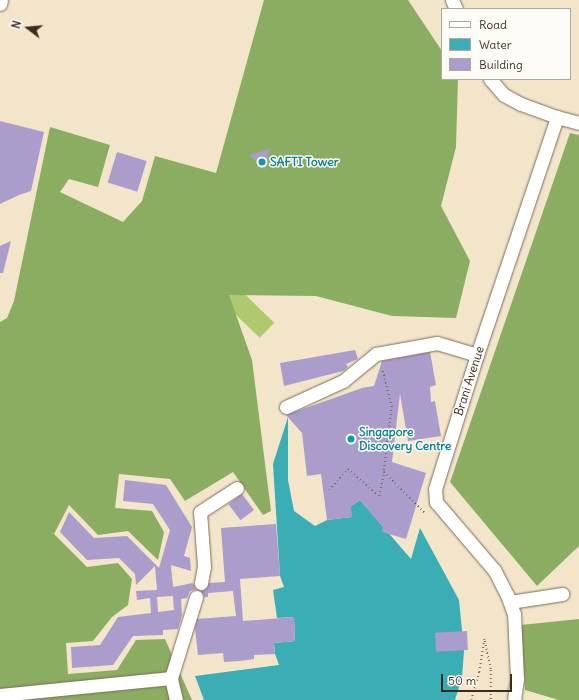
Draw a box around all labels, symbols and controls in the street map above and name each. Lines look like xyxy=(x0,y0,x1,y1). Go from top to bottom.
north arrow xyxy=(8,8,48,48)
legend xyxy=(441,8,571,80)
text: Road xyxy=(479,17,507,32)
text: N xyxy=(9,19,24,30)
text: Water xyxy=(479,37,512,52)
text: Building xyxy=(479,57,523,72)
place label: SAFTI Tower xyxy=(270,155,339,169)
marker: SAFTI Tower xyxy=(257,157,267,167)
street label: Brani Avenue xyxy=(451,344,487,418)
place label: Singapore Discovery Centre xyxy=(359,425,451,453)
marker: Singapore Discovery Centre xyxy=(346,434,356,444)
scale bar xyxy=(443,666,514,692)
text: 50 m xyxy=(448,673,476,688)

